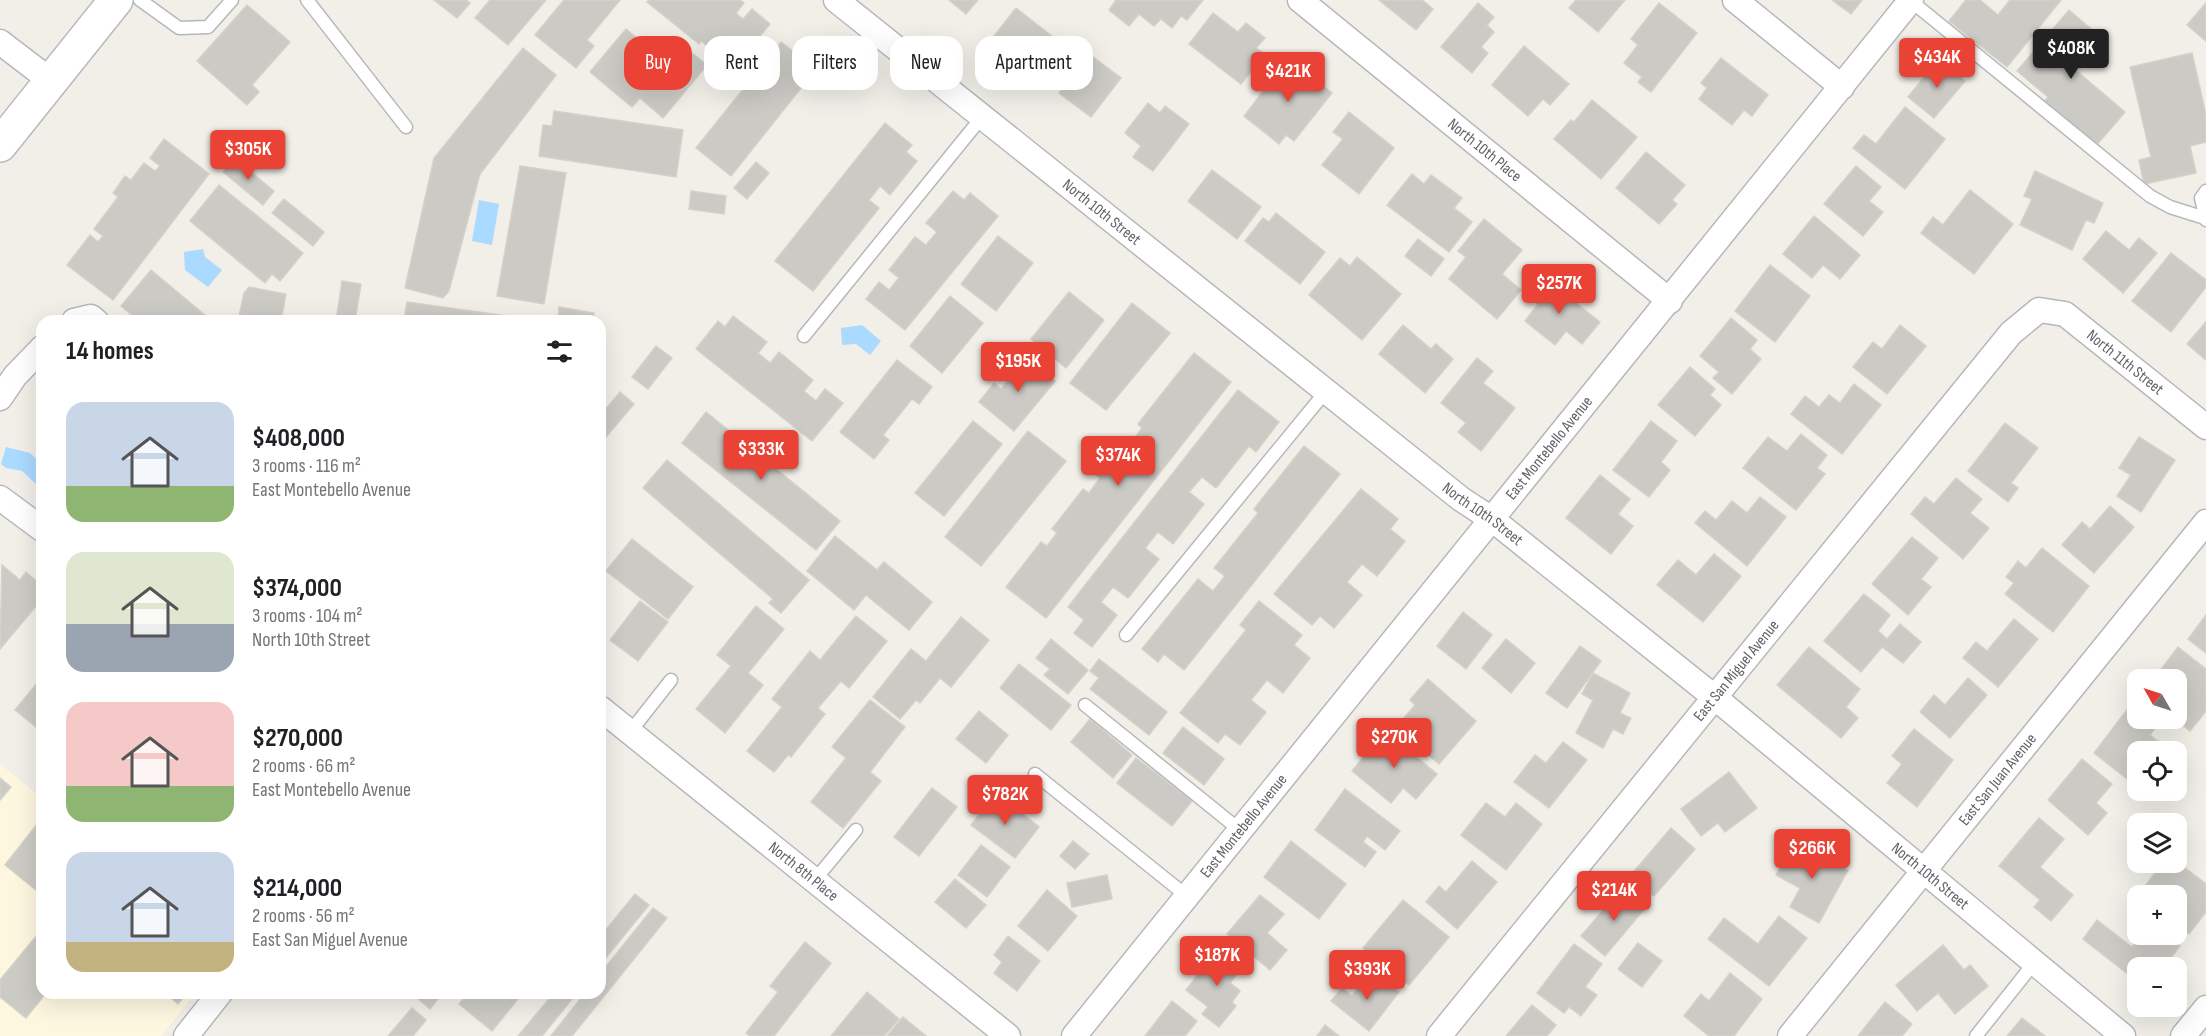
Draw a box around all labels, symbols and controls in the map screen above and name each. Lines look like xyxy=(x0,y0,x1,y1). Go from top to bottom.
pin: $408K xyxy=(2029,29,2113,80)
chip: Buy xyxy=(624,36,692,90)
chip: Rent xyxy=(704,36,780,90)
chip: Filters xyxy=(792,36,878,90)
chip: New xyxy=(890,36,963,90)
chip: Apartment xyxy=(975,36,1093,90)
text: $408K xyxy=(2047,36,2095,60)
pin: $434K xyxy=(1895,38,1979,89)
text: $434K xyxy=(1913,45,1961,69)
pin: $421K xyxy=(1246,52,1330,103)
text: $421K xyxy=(1265,59,1311,83)
street label: North 10th Place xyxy=(1444,115,1525,186)
pin: $305K xyxy=(206,130,290,181)
text: $305K xyxy=(224,137,272,161)
street label: North 10th Street xyxy=(1059,175,1145,249)
pin: $257K xyxy=(1517,264,1601,315)
text: $257K xyxy=(1536,271,1582,295)
street label: North 11th Street xyxy=(2083,326,2168,399)
icon: filters xyxy=(543,335,576,368)
text: 14 homes xyxy=(66,336,154,367)
pin: $195K xyxy=(976,342,1060,393)
text: $195K xyxy=(995,349,1041,373)
street label: East Montebello Avenue xyxy=(1502,392,1597,503)
text: $408,000 xyxy=(252,423,345,454)
icon: home xyxy=(114,426,186,498)
pin: $333K xyxy=(719,430,803,481)
pin: $374K xyxy=(1076,436,1160,487)
text: $333K xyxy=(737,437,785,461)
text: $374K xyxy=(1095,443,1141,467)
text: 3 rooms · 116 m² xyxy=(252,454,361,478)
text: East Montebello Avenue xyxy=(252,478,411,502)
street label: North 10th Street xyxy=(1439,478,1527,550)
text: $374,000 xyxy=(252,573,342,604)
icon: home xyxy=(114,576,186,648)
text: 3 rooms · 104 m² xyxy=(252,604,362,628)
street label: East San Miguel Avenue xyxy=(1689,616,1783,725)
text: North 10th Street xyxy=(252,628,370,652)
north arrow xyxy=(2127,669,2187,729)
map controls xyxy=(2127,669,2187,1017)
pin: $270K xyxy=(1352,718,1436,769)
text: $270,000 xyxy=(252,723,343,754)
text: $270K xyxy=(1370,725,1418,749)
icon: home xyxy=(114,726,186,798)
street label: East San Juan Avenue xyxy=(1955,730,2041,829)
button: locate xyxy=(2127,741,2187,801)
text: 2 rooms · 66 m² xyxy=(252,754,356,778)
street label: East Montebello Avenue xyxy=(1196,770,1291,882)
pin: $782K xyxy=(963,775,1047,826)
text: East Montebello Avenue xyxy=(252,778,411,802)
text: $782K xyxy=(981,782,1029,806)
button: layers xyxy=(2127,813,2187,873)
pin: $266K xyxy=(1770,829,1854,880)
text: $266K xyxy=(1788,836,1836,860)
street label: North 8th Place xyxy=(765,838,842,905)
street label: North 10th Street xyxy=(1888,839,1973,914)
pin: $214K xyxy=(1572,871,1656,922)
text: $214,000 xyxy=(252,873,342,904)
icon: home xyxy=(114,876,186,948)
text: $214K xyxy=(1591,878,1637,902)
button: + xyxy=(2127,885,2187,945)
text: 2 rooms · 56 m² xyxy=(252,904,355,928)
text: East San Miguel Avenue xyxy=(252,928,408,952)
pin: $187K xyxy=(1175,936,1259,987)
text: $187K xyxy=(1194,943,1240,967)
pin: $393K xyxy=(1325,950,1409,1001)
text: $393K xyxy=(1343,957,1391,981)
button: − xyxy=(2127,957,2187,1017)

